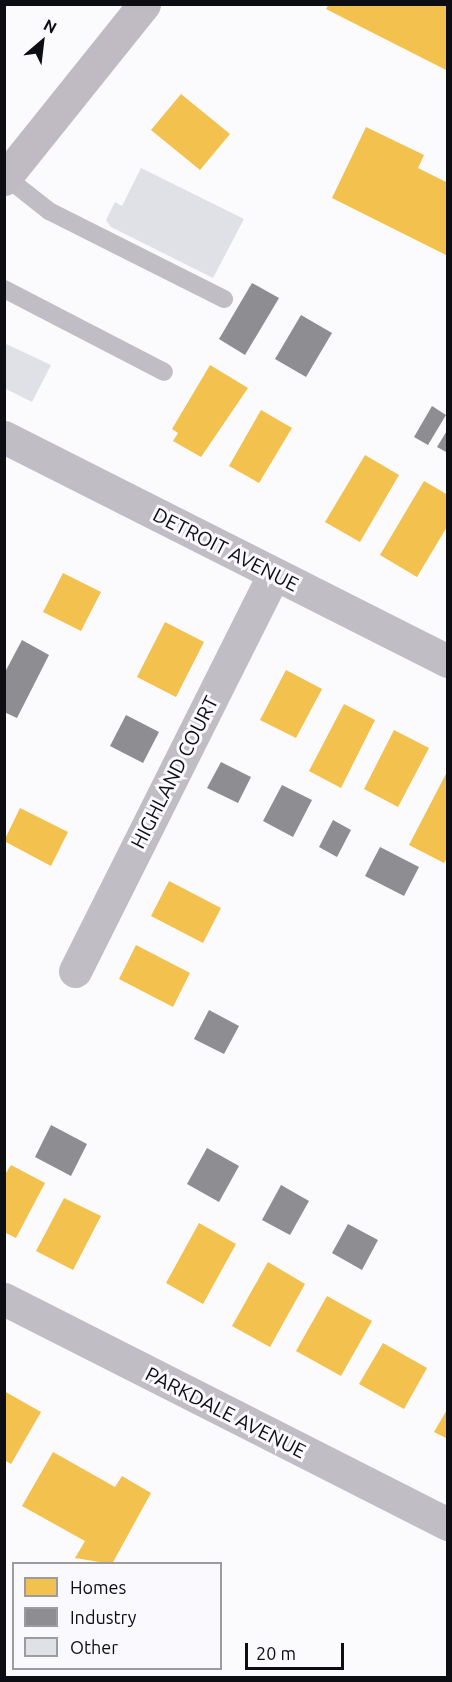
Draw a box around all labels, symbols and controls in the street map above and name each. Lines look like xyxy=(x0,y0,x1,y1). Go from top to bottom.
north arrow xyxy=(12,12,72,72)
text: N xyxy=(41,15,60,37)
street label: DETROIT AVENUE xyxy=(149,502,303,596)
street label: HIGHLAND COURT xyxy=(125,692,223,852)
street label: PARKDALE AVENUE xyxy=(142,1361,310,1463)
legend xyxy=(12,1562,222,1670)
text: Homes xyxy=(70,1577,126,1597)
text: Industry xyxy=(70,1607,136,1627)
scale bar xyxy=(248,1631,347,1669)
text: Other xyxy=(70,1637,118,1657)
text: 20 m xyxy=(256,1643,296,1663)

